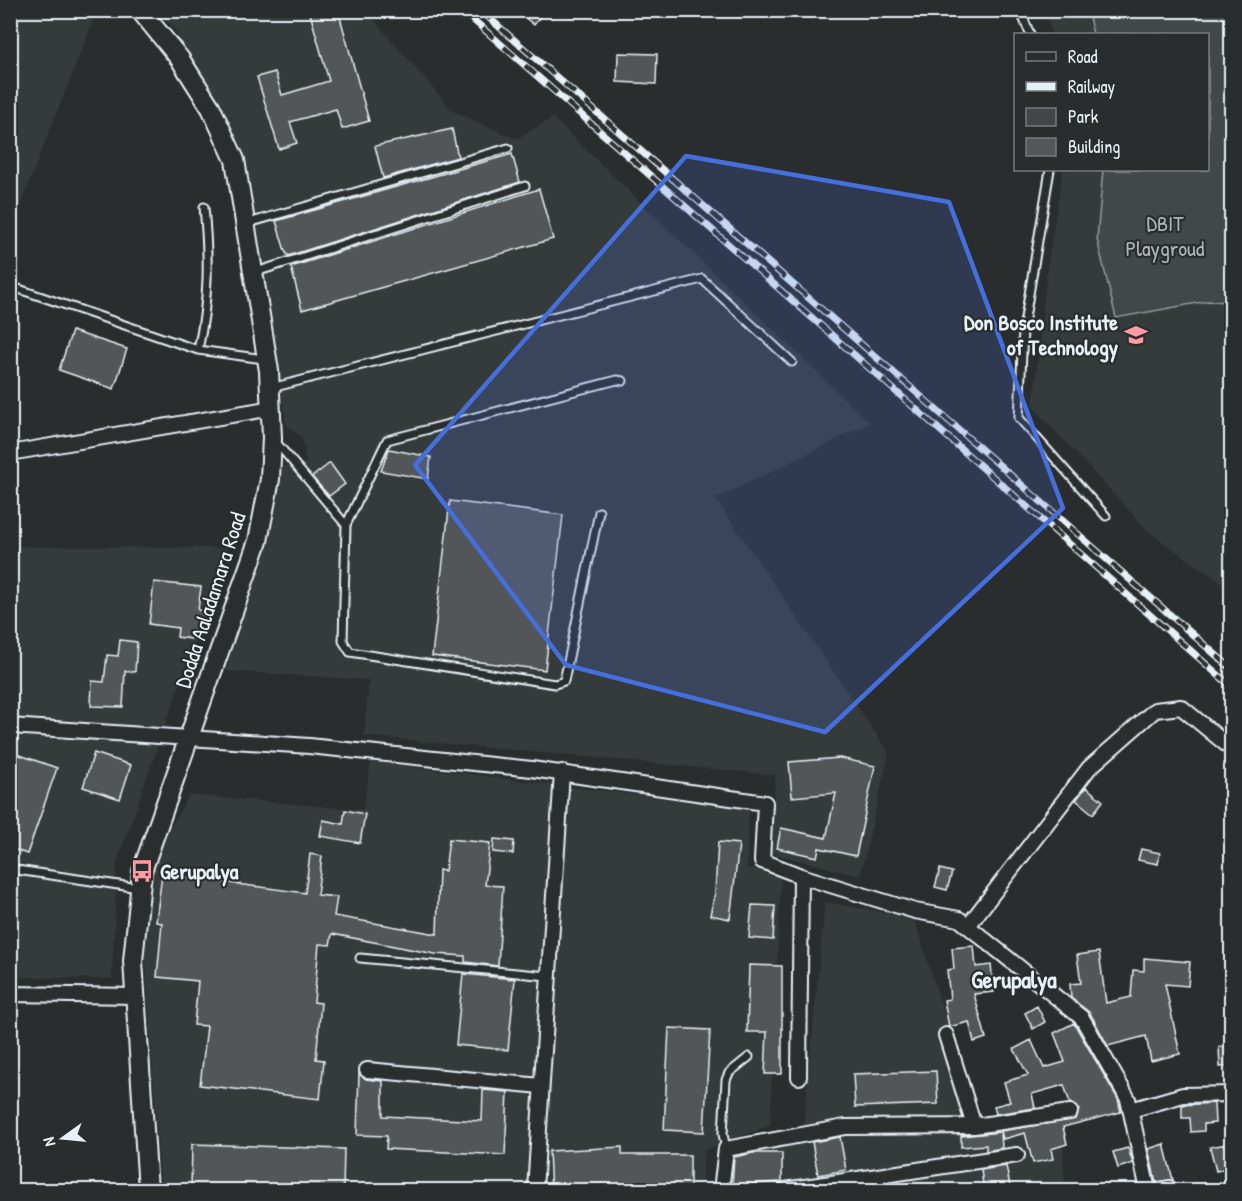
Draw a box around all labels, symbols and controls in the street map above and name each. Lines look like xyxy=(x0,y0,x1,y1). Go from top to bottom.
legend xyxy=(1014,33,1209,171)
text: Road xyxy=(1068,44,1098,69)
text: Railway xyxy=(1068,74,1115,99)
text: Park xyxy=(1068,104,1099,129)
text: Building xyxy=(1068,134,1120,159)
park label: DBIT Playgroud xyxy=(1126,208,1205,263)
place label: Don Bosco Institute of Technology xyxy=(964,307,1119,363)
school or university icon: Don Bosco Institute of Technology xyxy=(1123,322,1149,348)
street label: Dodda Aaladamara Road xyxy=(167,508,253,692)
place label: Gerupalya xyxy=(160,856,239,887)
bus stop icon: Gerupalya xyxy=(129,858,155,884)
district label: Gerupalya xyxy=(971,963,1057,996)
north arrow xyxy=(33,1108,93,1168)
text: N xyxy=(37,1134,60,1149)

